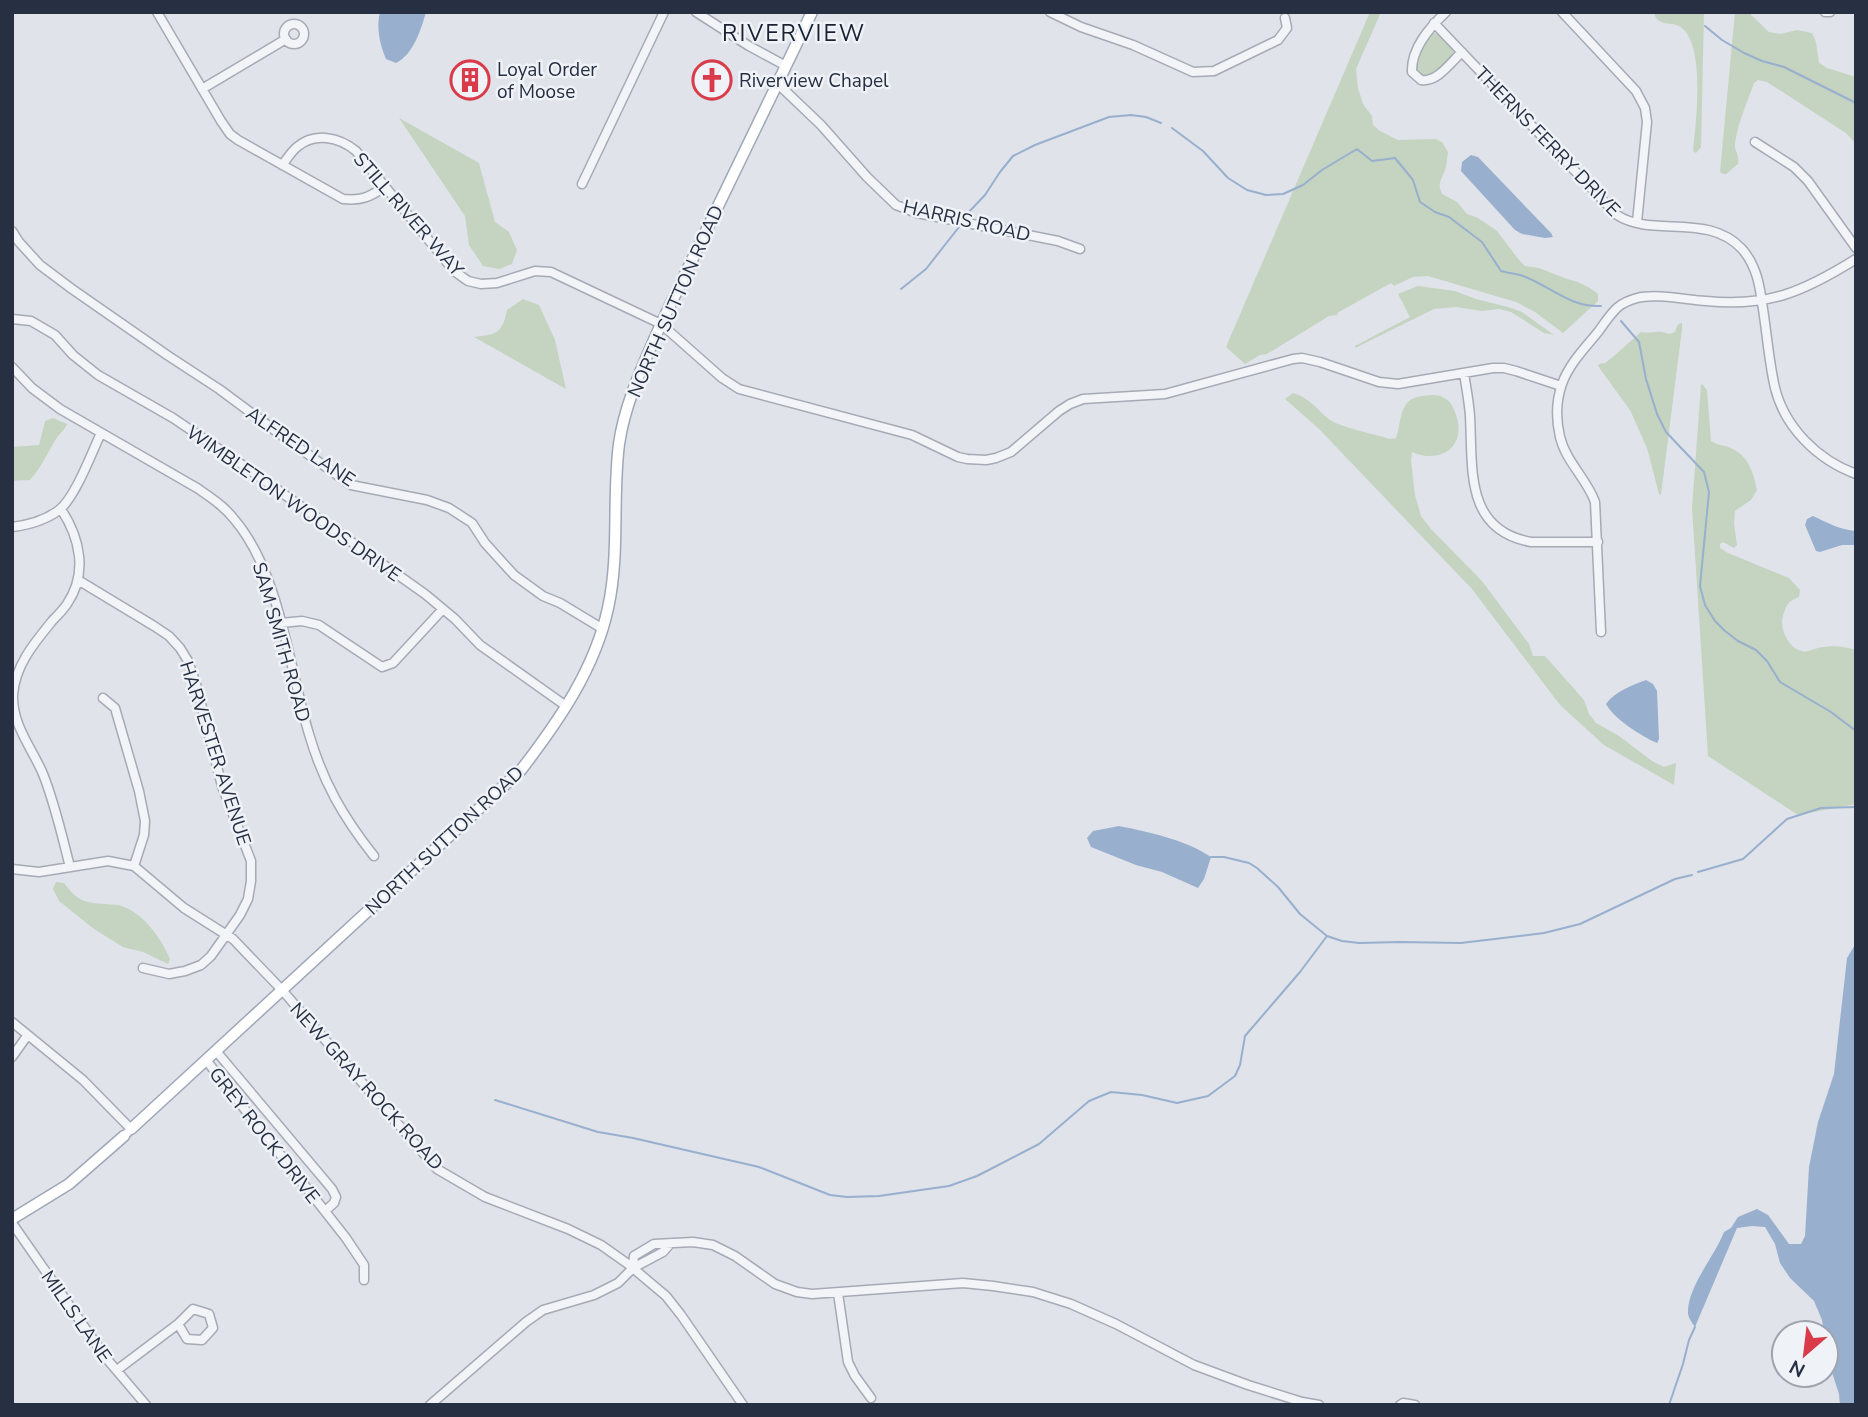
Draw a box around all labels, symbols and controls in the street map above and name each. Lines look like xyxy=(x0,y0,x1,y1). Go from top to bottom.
district label: RIVERVIEW xyxy=(722,18,866,49)
place label: Loyal Order of Moose xyxy=(497,57,597,105)
building icon: Loyal Order of Moose xyxy=(449,59,491,101)
church icon: Riverview Chapel xyxy=(691,59,733,101)
street label: THERNS FERRY DRIVE xyxy=(1469,61,1626,222)
place label: Riverview Chapel xyxy=(739,68,889,94)
street label: STILL RIVER WAY xyxy=(347,147,470,283)
street label: HARRIS ROAD xyxy=(900,194,1033,248)
street label: NORTH SUTTON ROAD xyxy=(622,201,730,402)
street label: ALFRED LANE xyxy=(241,401,360,493)
street label: WIMBLETON WOODS DRIVE xyxy=(181,420,406,588)
street label: SAM SMITH ROAD xyxy=(246,559,316,725)
street label: HARVESTER AVENUE xyxy=(173,658,257,849)
street label: NORTH SUTTON ROAD xyxy=(360,760,530,921)
street label: NEW GRAY ROCK ROAD xyxy=(284,997,449,1176)
street label: GREY ROCK DRIVE xyxy=(203,1062,326,1209)
street label: MILLS LANE xyxy=(35,1265,117,1368)
north arrow xyxy=(1770,1319,1840,1389)
text: N xyxy=(1785,1353,1810,1383)

